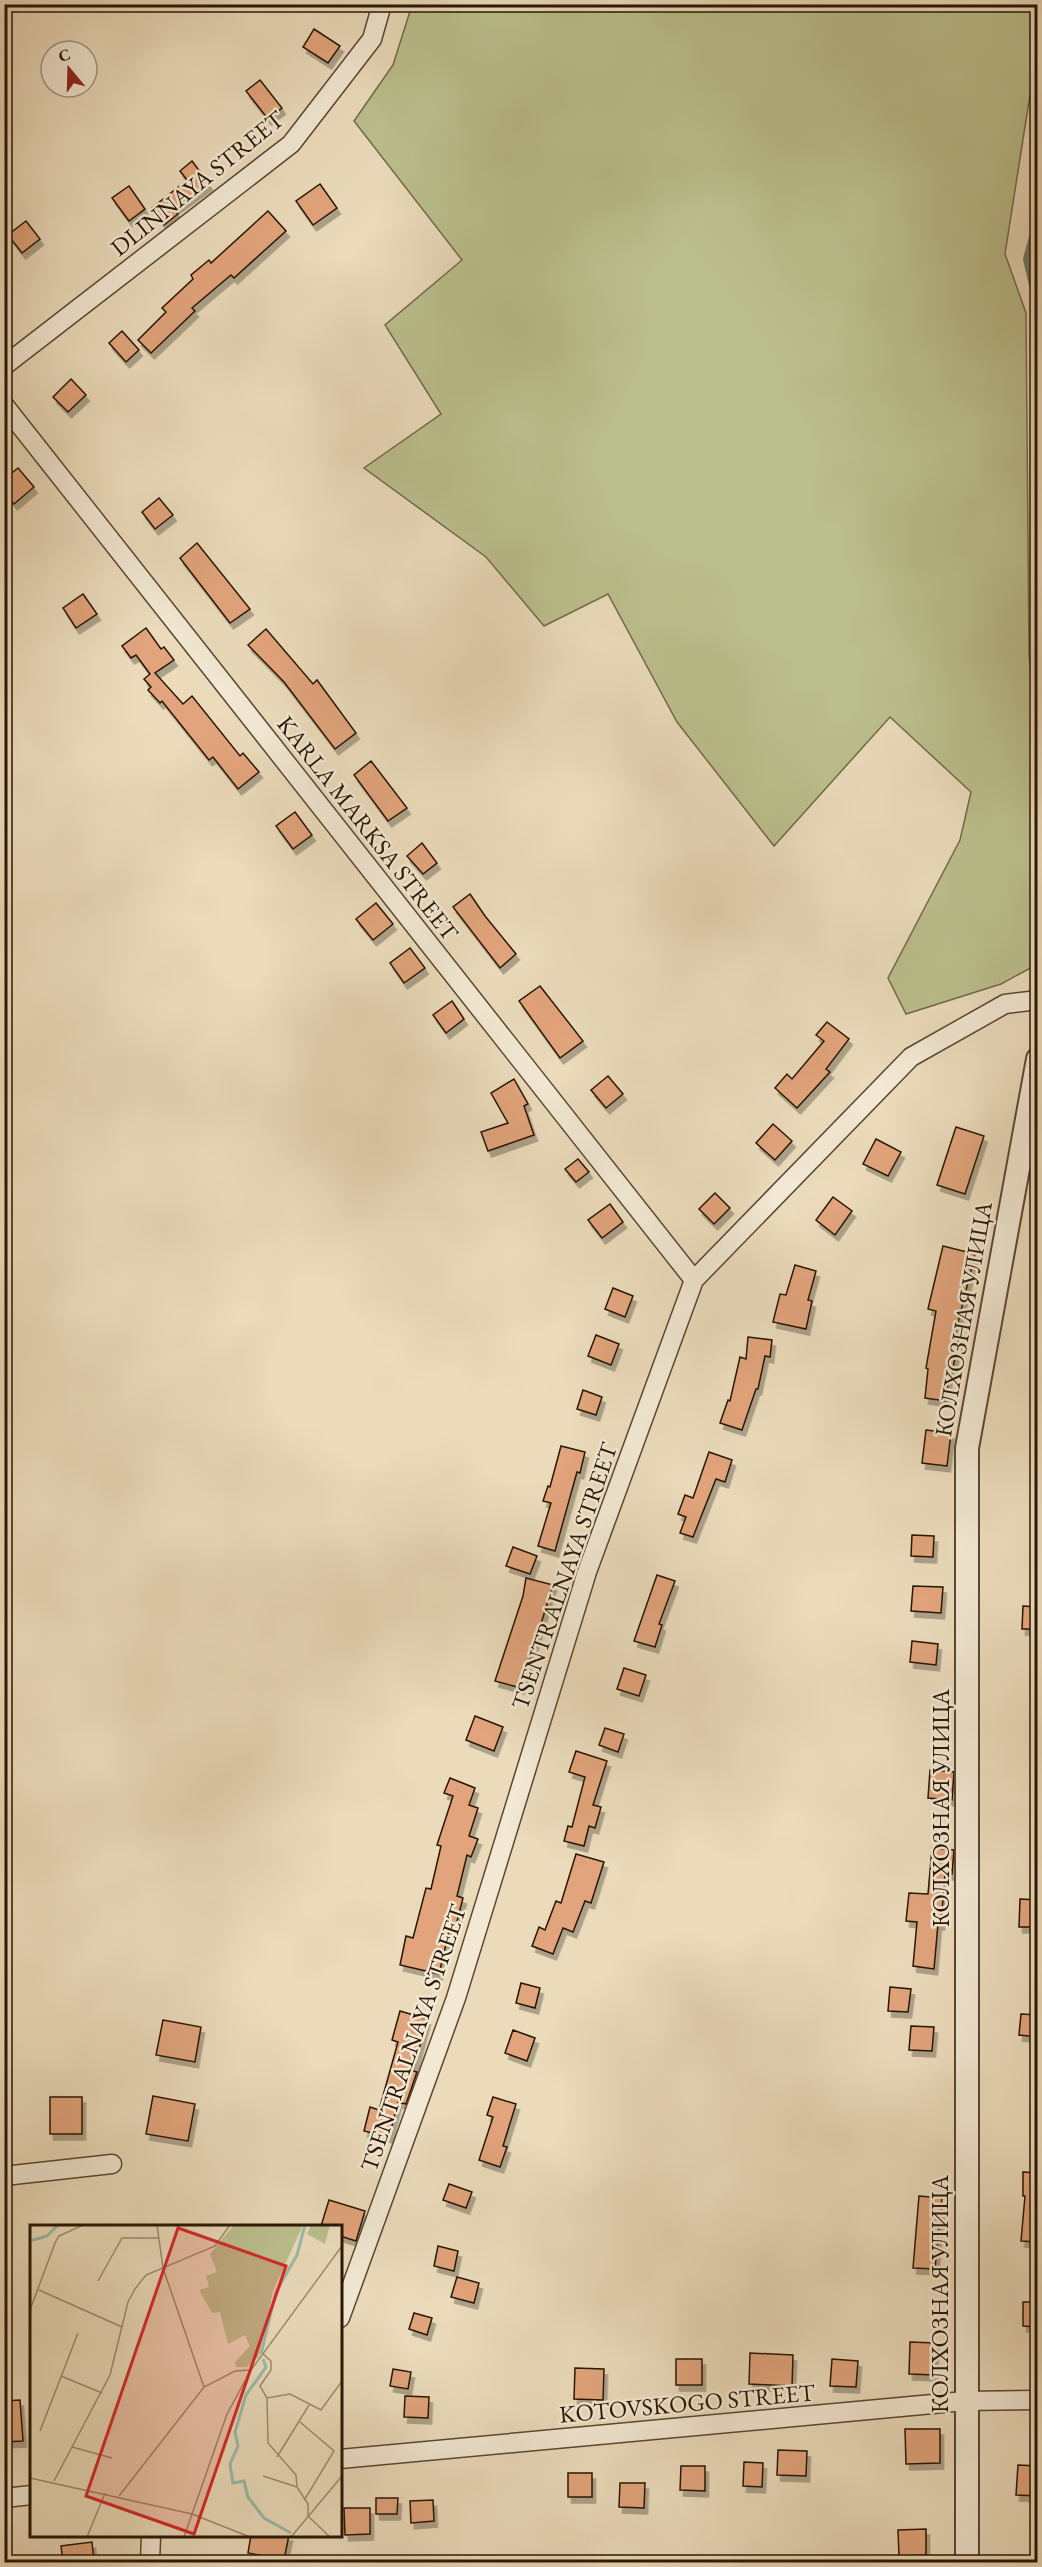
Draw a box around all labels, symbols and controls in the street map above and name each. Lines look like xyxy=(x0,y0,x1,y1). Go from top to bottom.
north arrow xyxy=(39,39,99,99)
text: С xyxy=(55,44,73,67)
street label: DLINNAYA STREET xyxy=(104,103,291,263)
street label: KARLA MARKSA STREET xyxy=(270,709,466,948)
street label: КОЛХОЗНАЯ УЛИЦА xyxy=(927,1199,999,1439)
street label: TSENTRALNAYA STREET xyxy=(504,1438,625,1713)
street label: КОЛХОЗНАЯ УЛИЦА xyxy=(925,1688,956,1927)
street label: TSENTRALNAYA STREET xyxy=(353,1900,474,2175)
street label: КОЛХОЗНАЯ УЛИЦА xyxy=(924,2174,955,2413)
inset map xyxy=(30,2225,342,2537)
street label: KOTOVSKOGO STREET xyxy=(558,2376,817,2430)

